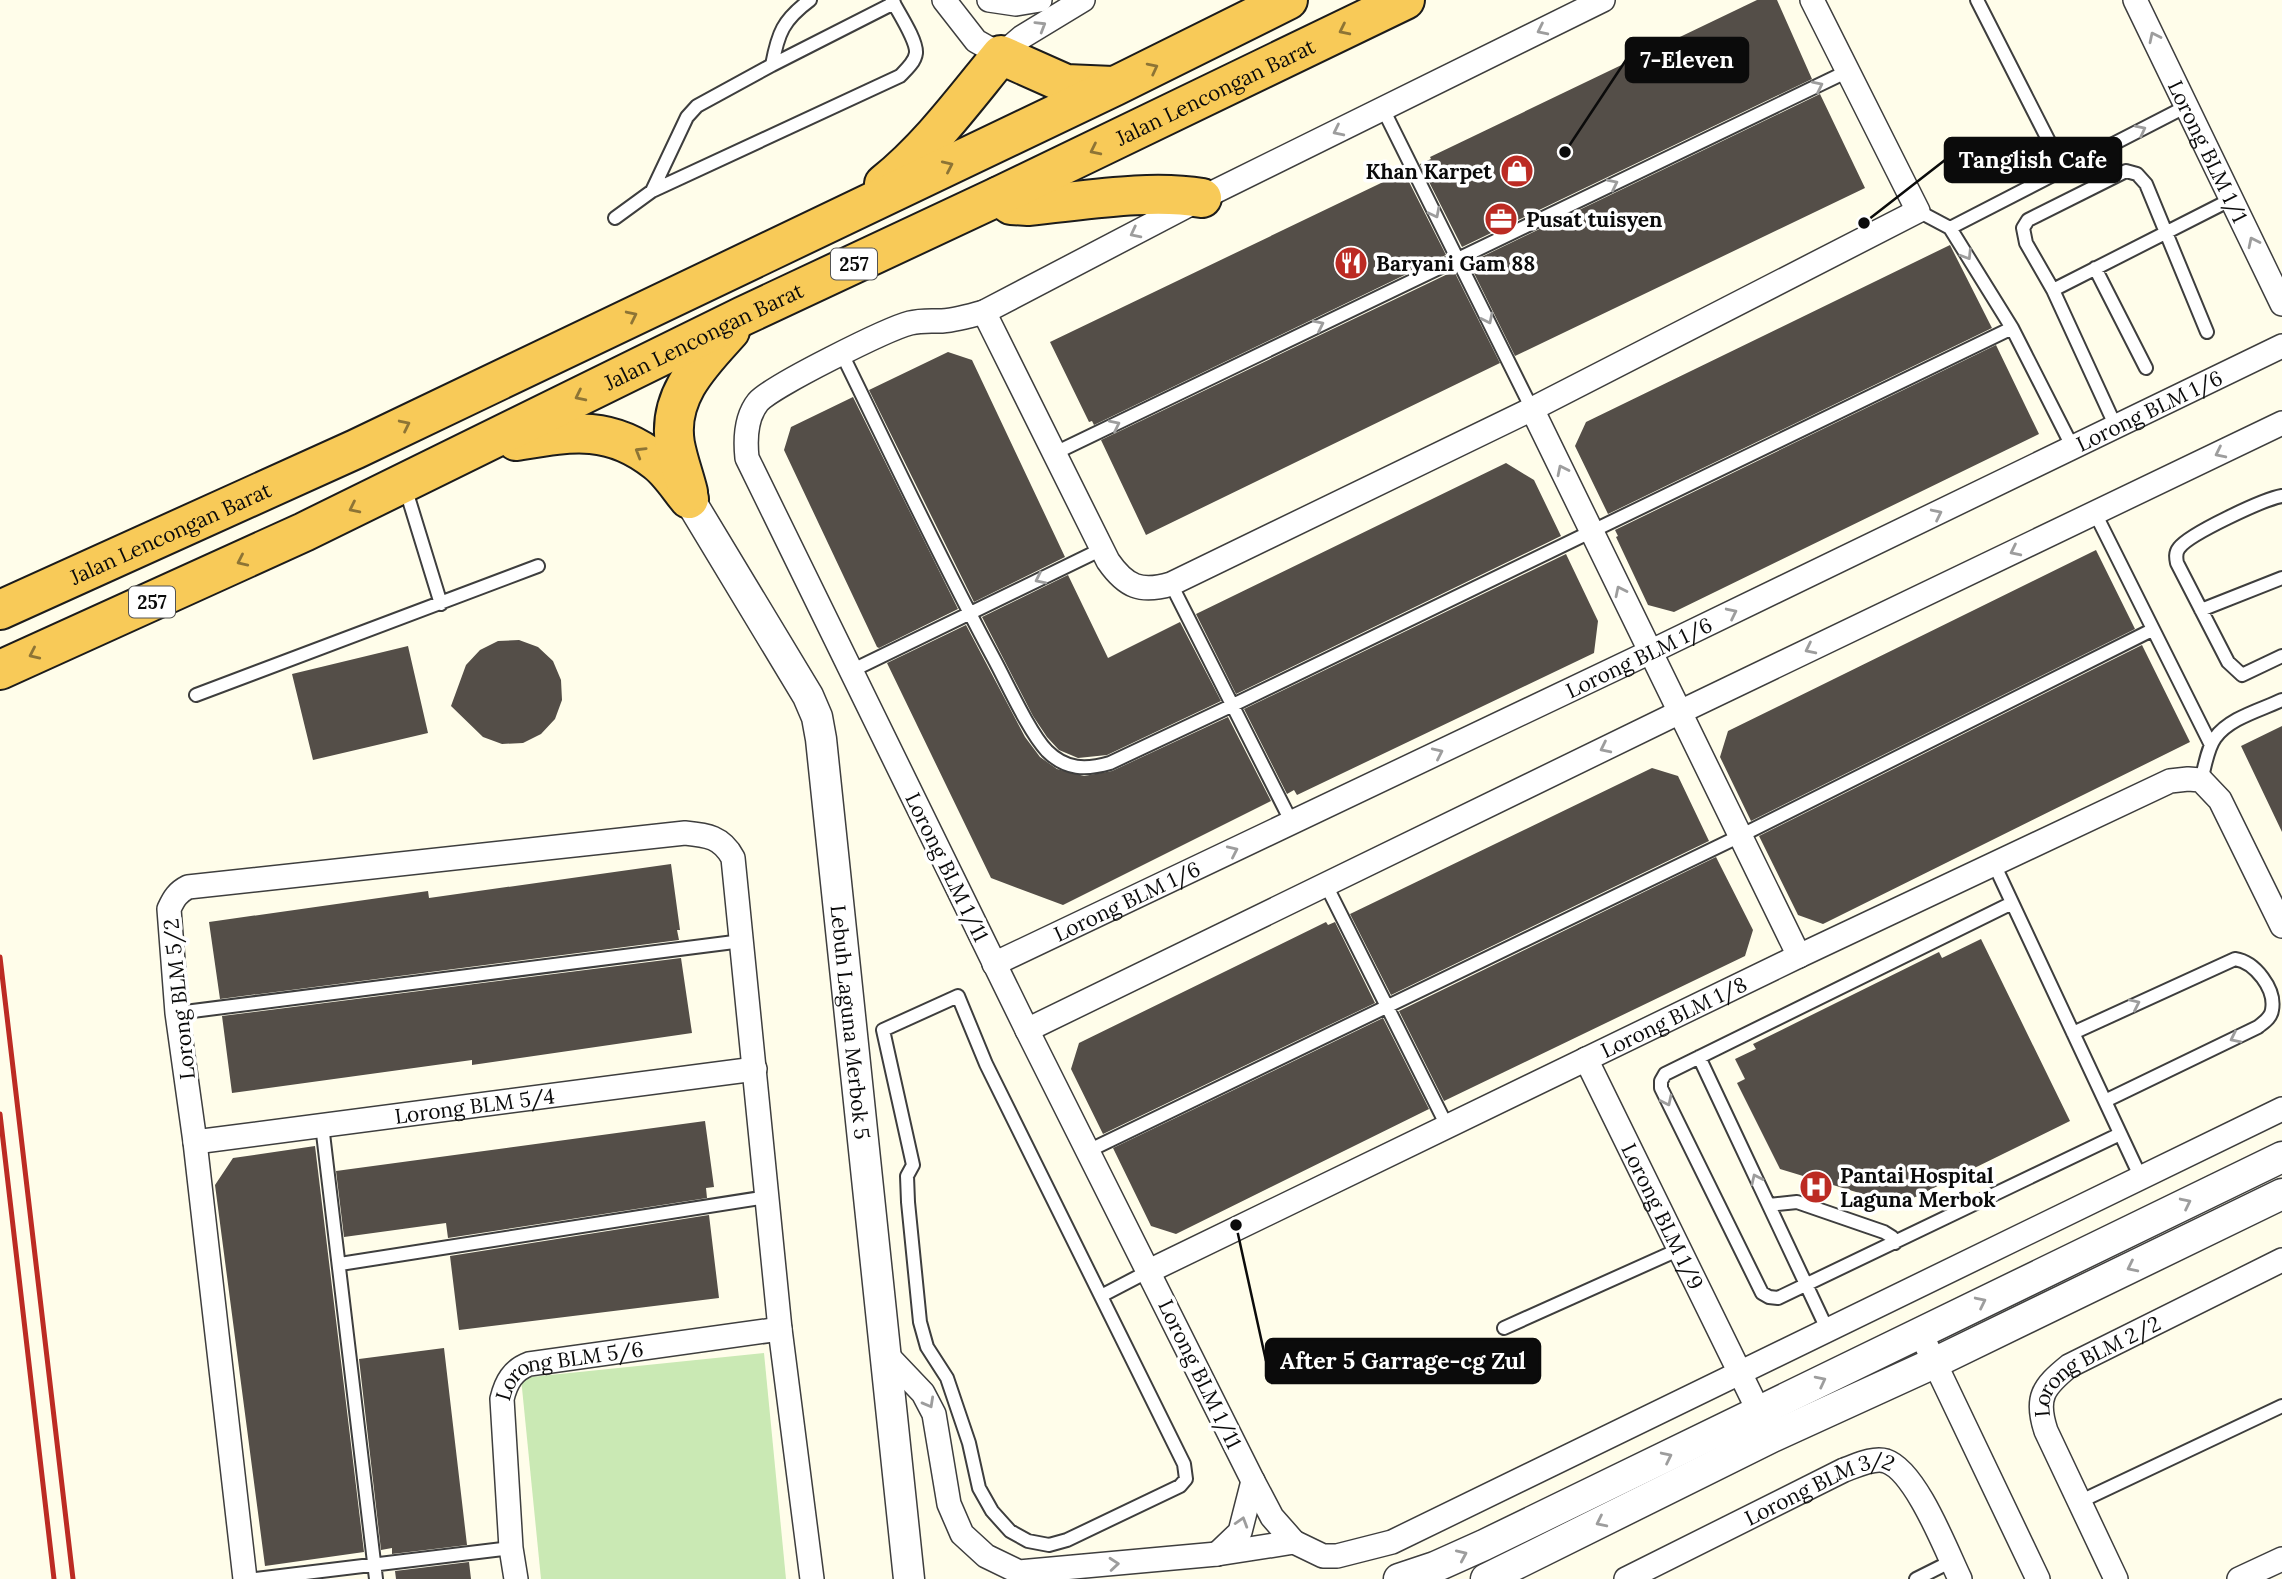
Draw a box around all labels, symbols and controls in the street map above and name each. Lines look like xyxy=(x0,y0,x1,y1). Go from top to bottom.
one-way arrow xyxy=(1033,21,1046,34)
one-way arrow xyxy=(1339,21,1351,35)
one-way arrow xyxy=(1537,22,1549,36)
street label: Jalan Lencongan Barat xyxy=(1110,32,1320,152)
one-way arrow xyxy=(2148,32,2162,44)
callout: 7-Eleven xyxy=(1626,38,1748,82)
text: 7-Eleven xyxy=(1640,45,1734,74)
one-way arrow xyxy=(1146,62,1158,76)
street label: Lorong BLM 1/1 xyxy=(2162,76,2254,227)
one-way arrow xyxy=(1811,80,1823,94)
one-way arrow xyxy=(1333,122,1345,136)
one-way arrow xyxy=(2134,124,2146,138)
callout: Tanglish Cafe xyxy=(1945,138,2121,182)
one-way arrow xyxy=(1090,142,1102,156)
text: Tanglish Cafe xyxy=(1959,145,2107,174)
shop icon: Khan Karpet xyxy=(1498,152,1536,190)
place label: Khan Karpet xyxy=(1366,158,1492,185)
one-way arrow xyxy=(941,160,953,174)
one-way arrow xyxy=(1605,178,1618,192)
office icon: Pusat tuisyen xyxy=(1482,200,1520,238)
one-way arrow xyxy=(1427,206,1441,219)
place label: Pusat tuisyen xyxy=(1526,206,1662,233)
one-way arrow xyxy=(1130,225,1142,239)
one-way arrow xyxy=(2247,237,2261,249)
restaurant icon: Baryani Gam 88 xyxy=(1332,244,1370,282)
one-way arrow xyxy=(1958,247,1971,260)
road number: 257 xyxy=(831,248,877,280)
place label: Baryani Gam 88 xyxy=(1376,250,1535,277)
street label: Jalan Lencongan Barat xyxy=(599,276,808,396)
one-way arrow xyxy=(625,310,637,324)
one-way arrow xyxy=(1479,312,1493,324)
one-way arrow xyxy=(1312,320,1324,334)
street label: Lorong BLM 1/6 xyxy=(2072,364,2227,457)
one-way arrow xyxy=(575,388,587,402)
one-way arrow xyxy=(1108,419,1120,433)
one-way arrow xyxy=(398,420,410,434)
one-way arrow xyxy=(2215,444,2228,458)
one-way arrow xyxy=(635,447,648,460)
one-way arrow xyxy=(1556,465,1570,477)
street label: Jalan Lencongan Barat xyxy=(65,475,276,591)
one-way arrow xyxy=(349,499,361,513)
one-way arrow xyxy=(1930,508,1942,522)
one-way arrow xyxy=(2010,543,2022,557)
one-way arrow xyxy=(237,553,249,567)
one-way arrow xyxy=(1035,570,1047,584)
road number: 257 xyxy=(129,586,175,618)
one-way arrow xyxy=(1615,586,1629,598)
one-way arrow xyxy=(1725,607,1737,621)
street label: Lorong BLM 1/6 xyxy=(1561,611,1716,704)
one-way arrow xyxy=(1805,641,1817,655)
one-way arrow xyxy=(29,646,41,660)
one-way arrow xyxy=(1600,740,1612,754)
one-way arrow xyxy=(1431,747,1444,761)
street label: Lorong BLM 1/11 xyxy=(899,788,995,946)
one-way arrow xyxy=(1226,845,1238,859)
street label: Lorong BLM 1/6 xyxy=(1049,855,1204,947)
street label: Lebuh Laguna Merbok 5 xyxy=(825,904,876,1141)
street label: Lorong BLM 5/2 xyxy=(157,917,201,1081)
street label: Lorong BLM 1/8 xyxy=(1596,970,1751,1064)
one-way arrow xyxy=(2127,998,2140,1012)
one-way arrow xyxy=(2230,1030,2242,1044)
street label: Lorong BLM 5/4 xyxy=(393,1082,556,1129)
one-way arrow xyxy=(1659,1094,1673,1106)
street label: Lorong BLM 1/9 xyxy=(1616,1139,1710,1294)
place label: Pantai Hospital Laguna Merbok xyxy=(1840,1162,1996,1213)
hospital icon: Pantai Hospital Laguna Merbok xyxy=(1797,1168,1835,1206)
one-way arrow xyxy=(1751,1174,1765,1187)
one-way arrow xyxy=(2179,1198,2191,1212)
one-way arrow xyxy=(2127,1259,2139,1273)
street label: Lorong BLM 1/11 xyxy=(1152,1295,1248,1453)
one-way arrow xyxy=(1974,1297,1986,1311)
street label: Lorong BLM 2/2 xyxy=(2027,1309,2165,1418)
street label: Lorong BLM 5/6 xyxy=(489,1335,645,1403)
callout: After 5 Garrage-cg Zul xyxy=(1266,1339,1540,1383)
text: After 5 Garrage-cg Zul xyxy=(1280,1346,1526,1375)
one-way arrow xyxy=(1814,1376,1826,1390)
one-way arrow xyxy=(921,1396,934,1409)
street label: Lorong BLM 3/2 xyxy=(1740,1446,1900,1531)
one-way arrow xyxy=(1660,1451,1673,1465)
one-way arrow xyxy=(1596,1513,1608,1527)
one-way arrow xyxy=(1234,1516,1249,1528)
one-way arrow xyxy=(1455,1549,1468,1563)
one-way arrow xyxy=(1109,1557,1120,1572)

